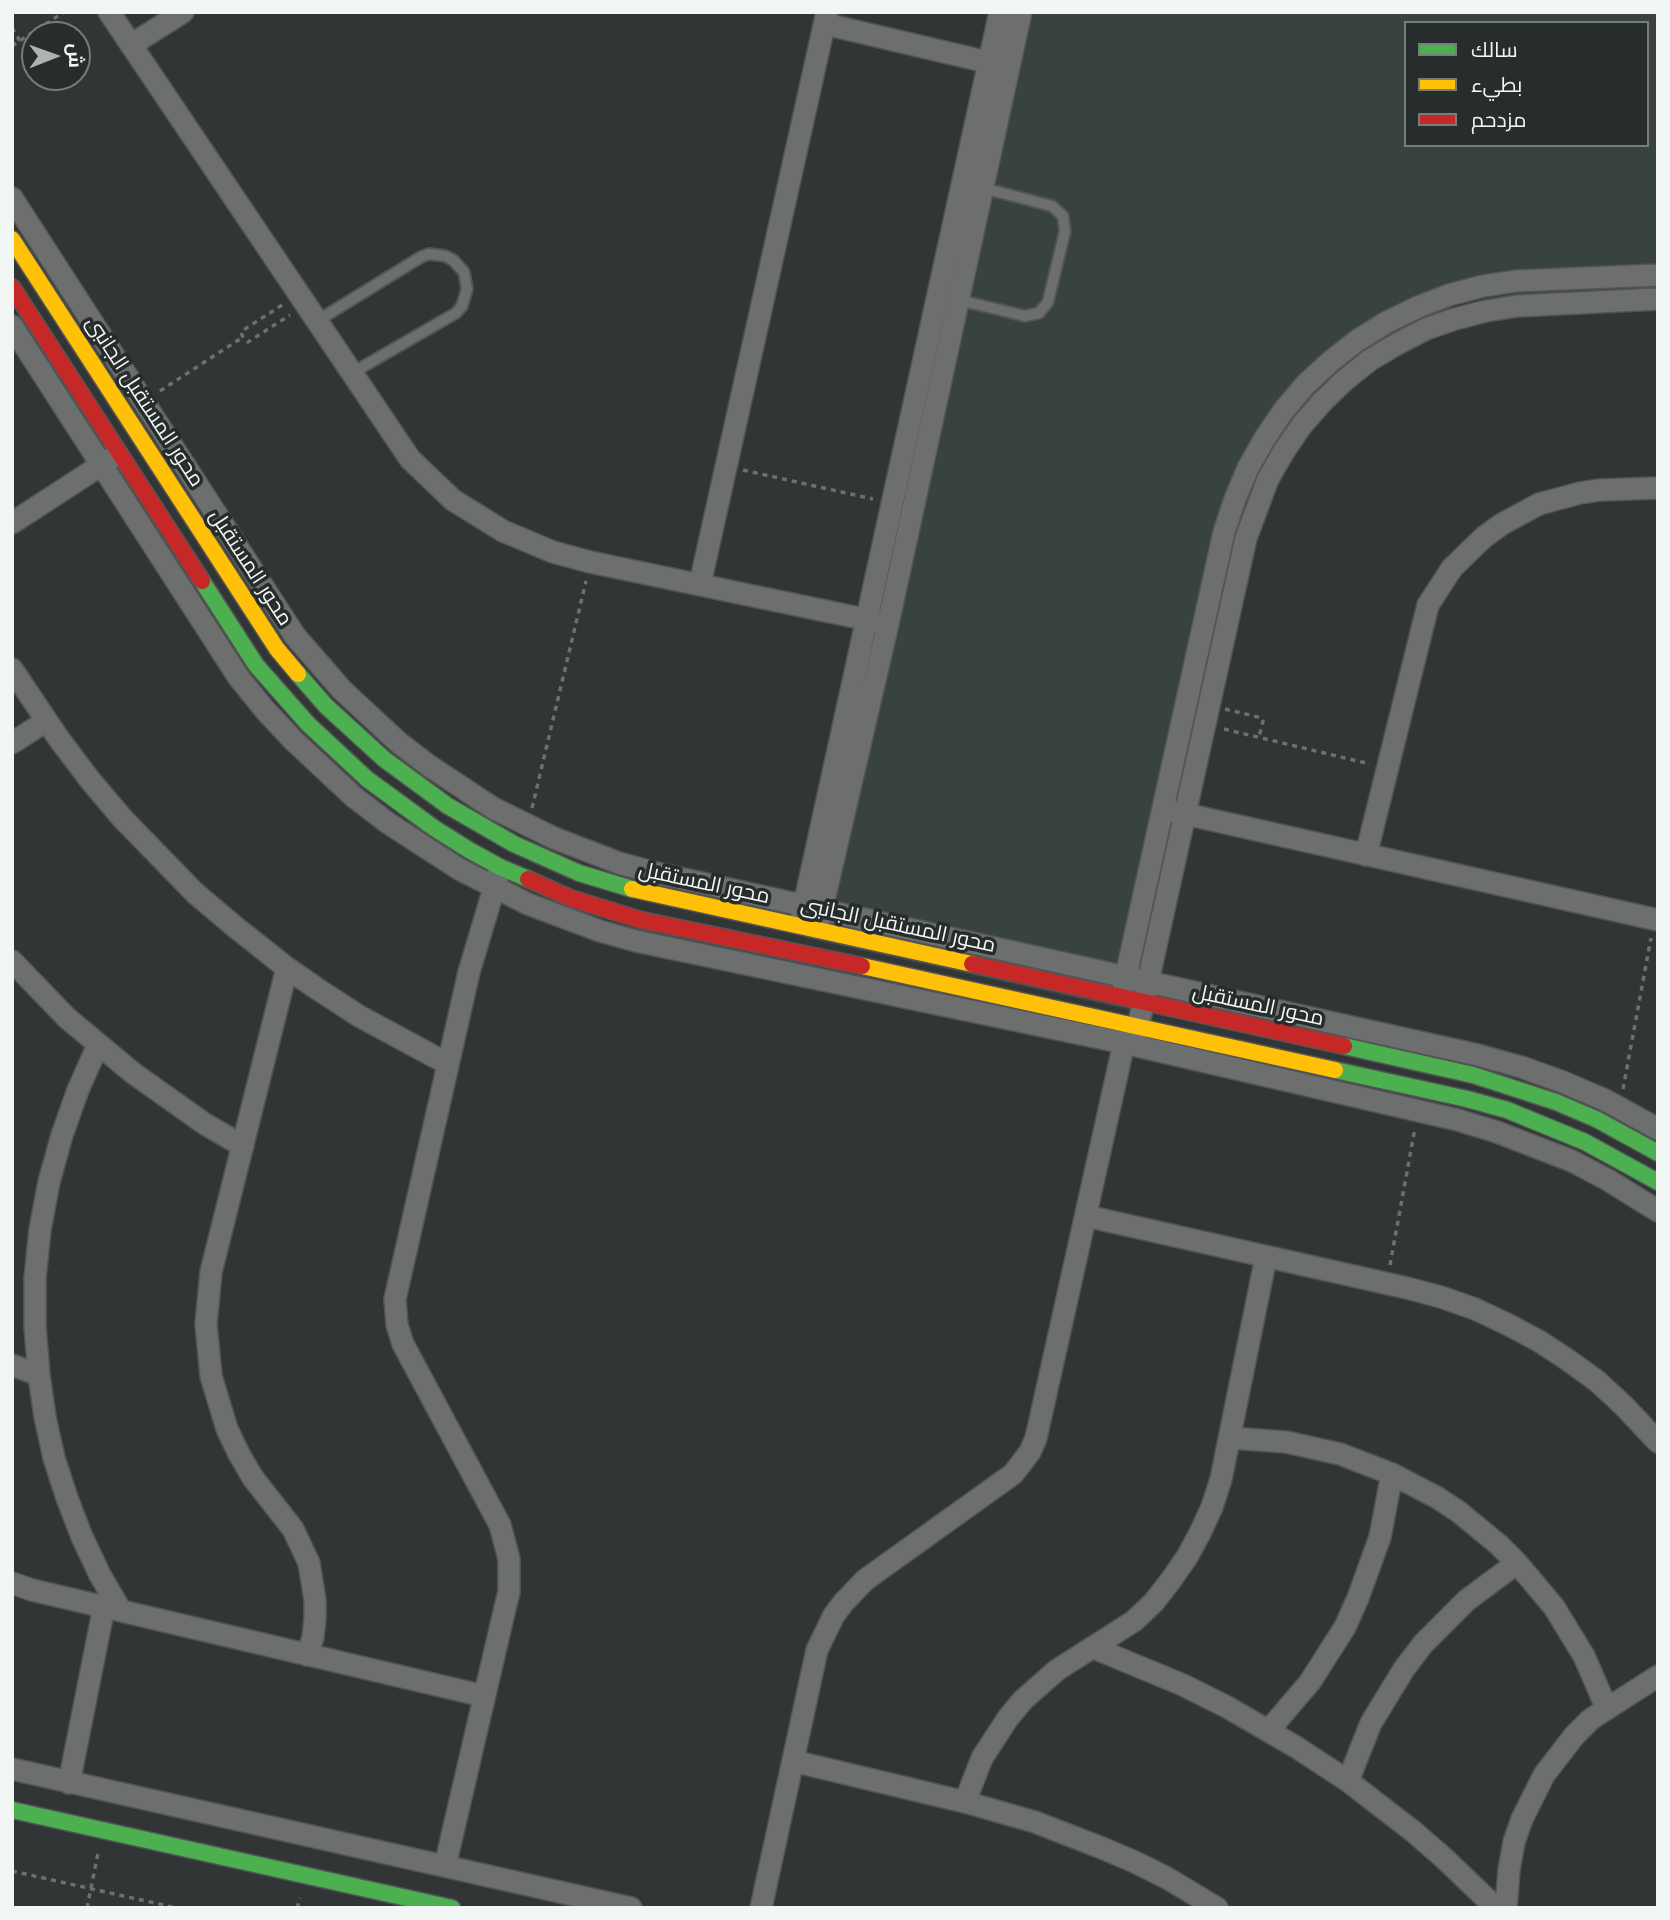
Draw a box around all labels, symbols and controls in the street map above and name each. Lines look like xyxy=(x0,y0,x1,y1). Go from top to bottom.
north arrow xyxy=(21,21,91,91)
legend xyxy=(1404,21,1649,147)
text: سالك xyxy=(1471,36,1518,64)
text: ش xyxy=(63,43,88,68)
text: بطيء xyxy=(1471,71,1522,99)
text: مزدحم xyxy=(1471,106,1526,134)
street label: محور المستقبل الجانبى xyxy=(79,312,209,492)
street label: محور المستقبل xyxy=(203,505,297,631)
street label: محور المستقبل xyxy=(636,858,772,910)
street label: محور المستقبل الجانبى xyxy=(798,893,998,959)
street label: محور المستقبل xyxy=(1190,980,1326,1032)

